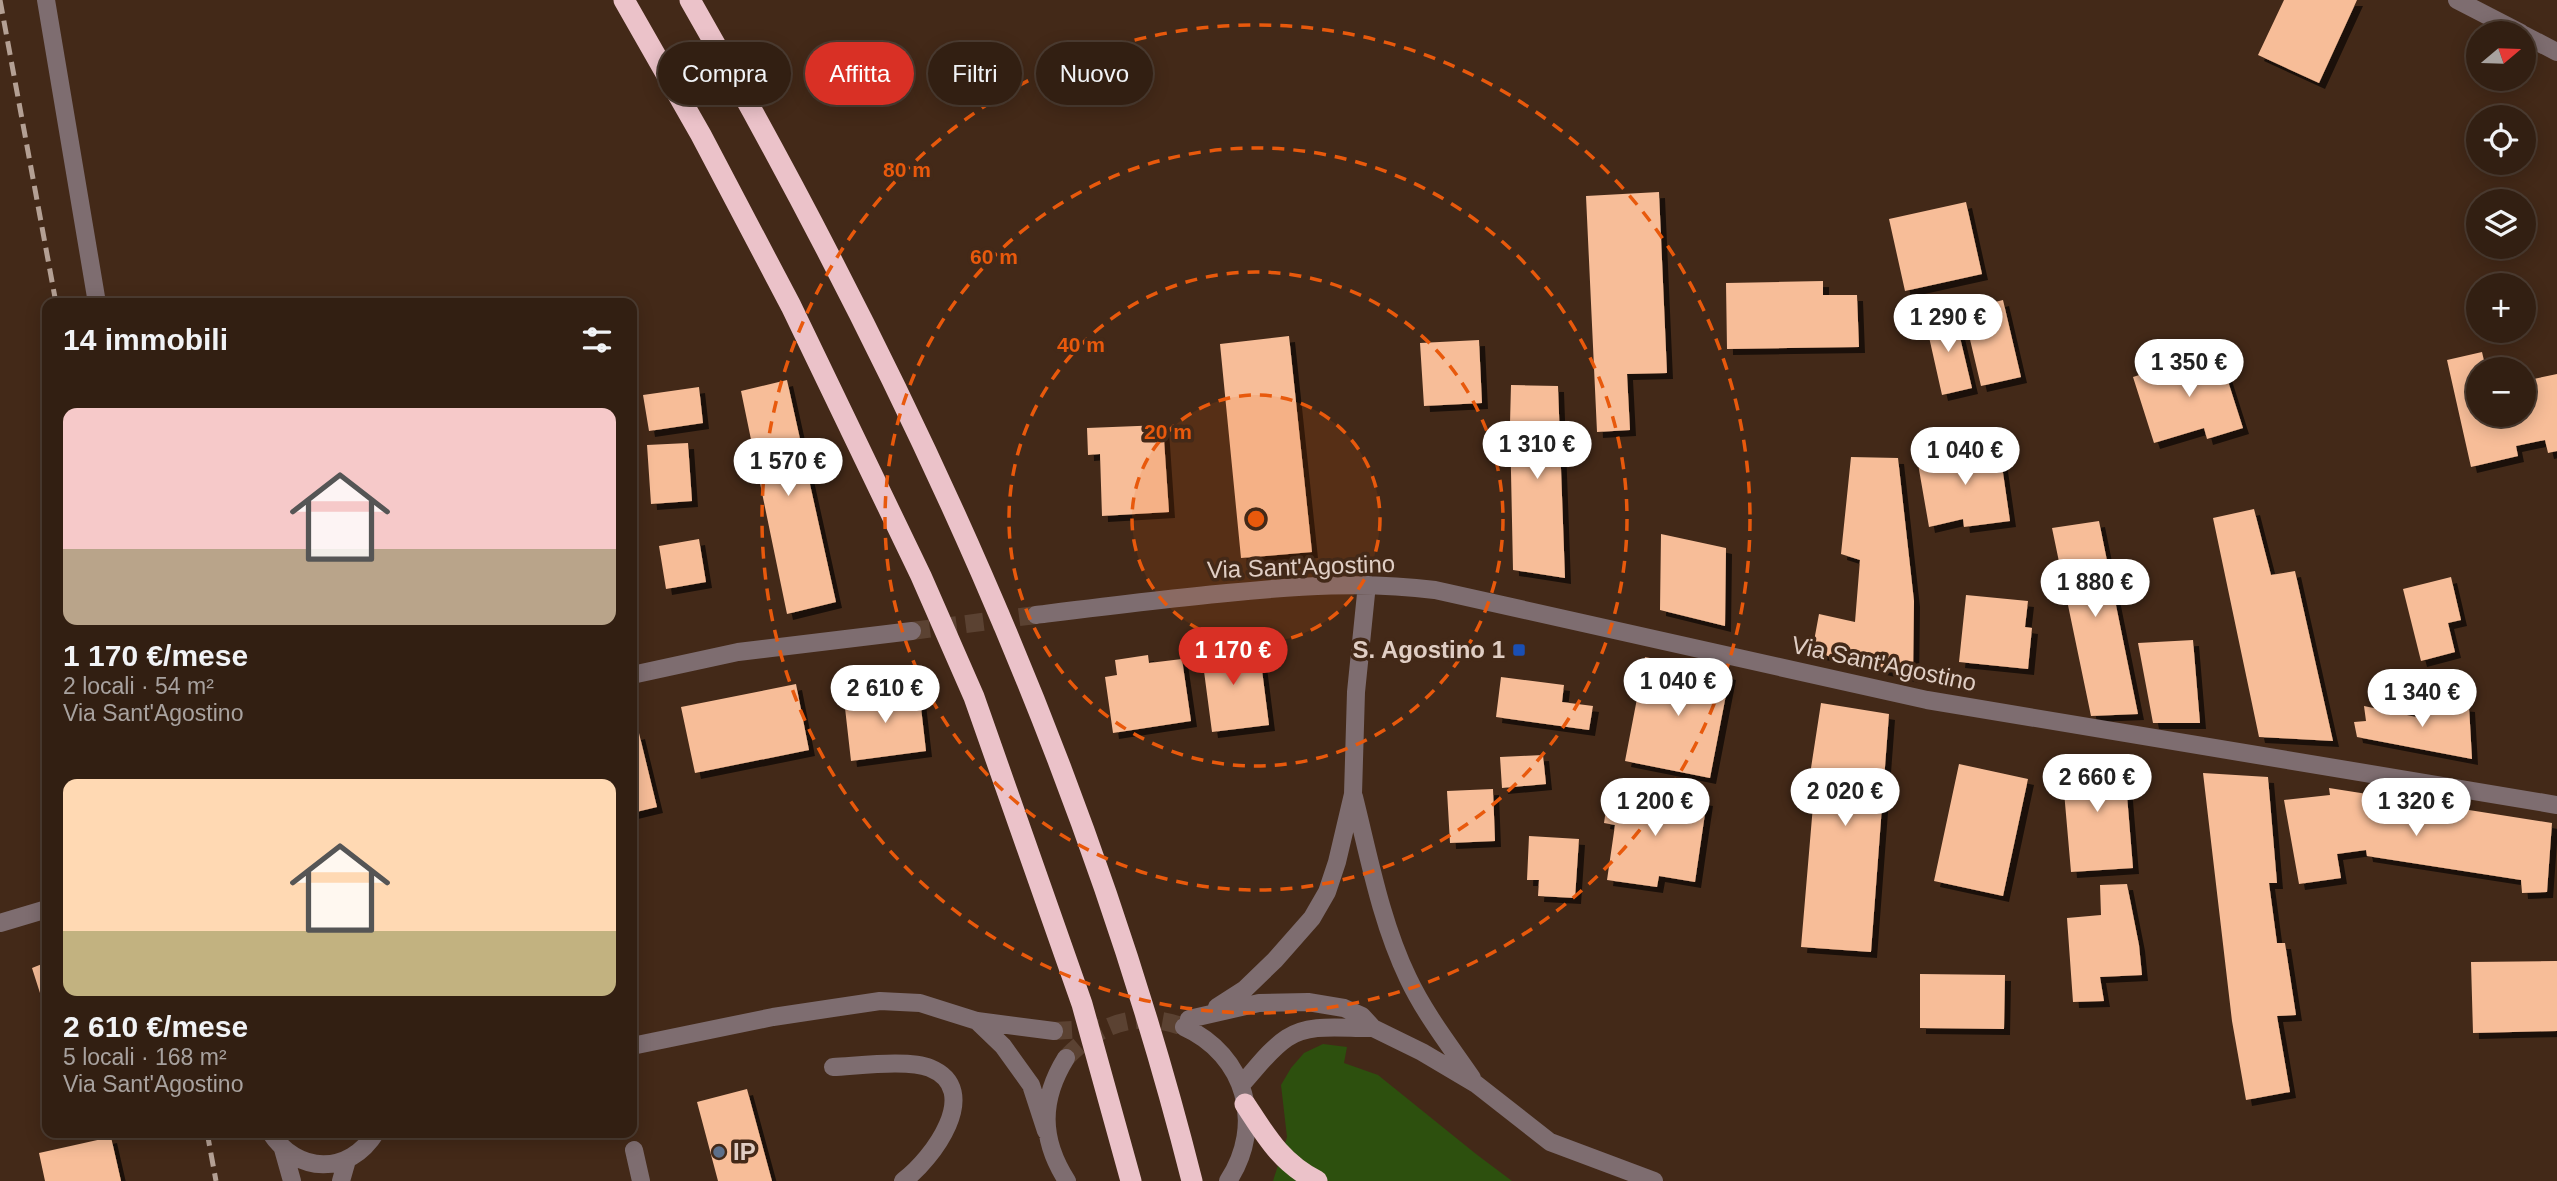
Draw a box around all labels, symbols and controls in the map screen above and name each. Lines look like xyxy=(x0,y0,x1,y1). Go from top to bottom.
north arrow xyxy=(2466,21,2536,91)
map controls xyxy=(2466,21,2536,427)
chip: Compra xyxy=(658,42,791,105)
chip: Affitta xyxy=(805,42,914,105)
chip: Filtri xyxy=(928,42,1022,105)
chip: Nuovo xyxy=(1036,42,1153,105)
button: locate xyxy=(2466,105,2536,175)
text: 80 m xyxy=(883,158,931,181)
button: layers xyxy=(2466,189,2536,259)
text: 60 m xyxy=(970,245,1018,268)
button: + xyxy=(2466,273,2536,343)
pin: 1 290 € xyxy=(1883,294,2013,354)
text: 1 290 € xyxy=(1910,304,1986,330)
icon: filters xyxy=(578,321,616,359)
text: 14 immobili xyxy=(63,323,228,356)
text: 40 m xyxy=(1057,333,1105,356)
pin: 1 350 € xyxy=(2124,340,2254,399)
text: 1 350 € xyxy=(2151,349,2227,375)
button: − xyxy=(2466,357,2536,427)
text: 20 m xyxy=(1144,420,1192,443)
pin: 1 310 € xyxy=(1472,421,1602,481)
pin: 1 040 € xyxy=(1900,428,2030,487)
text: 1 310 € xyxy=(1499,431,1575,457)
text: 1 040 € xyxy=(1927,437,2003,463)
pin: 1 570 € xyxy=(723,438,853,498)
text: 1 570 € xyxy=(750,448,826,474)
icon: home xyxy=(277,454,403,580)
centre of rings xyxy=(1244,507,1268,531)
street label: Via Sant'Agostino xyxy=(1206,550,1396,583)
pin: 1 880 € xyxy=(2030,560,2160,619)
text: 1 880 € xyxy=(2057,569,2133,595)
pin: 1 170 € xyxy=(1168,628,1298,687)
street label: Via Sant'Agostino xyxy=(1789,631,1979,696)
place label: S. Agostino 1 xyxy=(1353,636,1505,663)
text: 1 170 € xyxy=(1195,637,1271,663)
text: 1 170 €/mese xyxy=(63,639,248,672)
marker: S. Agostino 1 xyxy=(1511,642,1527,658)
pin: 1 040 € xyxy=(1613,658,1743,718)
pin: 2 610 € xyxy=(820,666,950,725)
text: 1 040 € xyxy=(1640,668,1716,694)
pin: 1 340 € xyxy=(2357,670,2487,729)
text: 2 locali · 54 m² xyxy=(63,673,214,699)
text: 2 610 € xyxy=(847,675,923,701)
text: 1 340 € xyxy=(2384,679,2460,705)
text: Via Sant'Agostino xyxy=(63,700,243,726)
pin: 2 660 € xyxy=(2032,754,2162,814)
text: 2 660 € xyxy=(2059,764,2135,790)
pin: 2 020 € xyxy=(1780,768,1910,828)
pin: 1 200 € xyxy=(1590,778,1720,838)
text: 2 020 € xyxy=(1807,778,1883,804)
pin: 1 320 € xyxy=(2351,778,2481,838)
text: 1 200 € xyxy=(1617,788,1693,814)
text: 1 320 € xyxy=(2378,788,2454,814)
icon: home xyxy=(277,825,403,951)
text: 2 610 €/mese xyxy=(63,1010,248,1043)
text: 5 locali · 168 m² xyxy=(63,1044,227,1070)
text: Via Sant'Agostino xyxy=(63,1071,243,1097)
place label: IP xyxy=(733,1138,756,1165)
marker: IP xyxy=(711,1144,727,1160)

